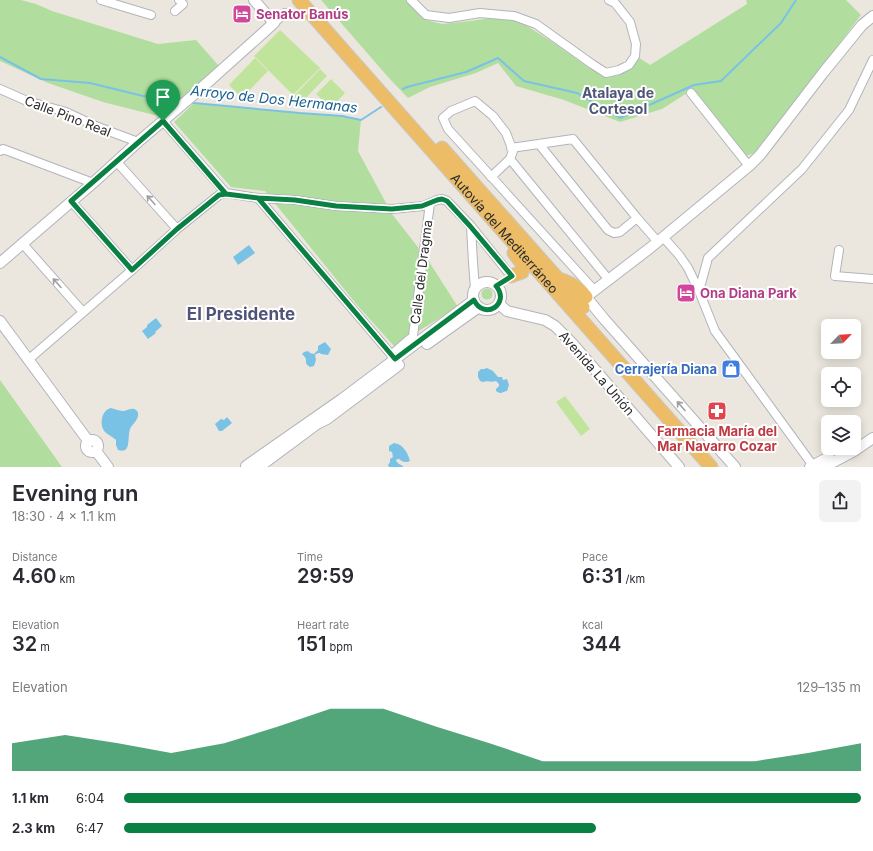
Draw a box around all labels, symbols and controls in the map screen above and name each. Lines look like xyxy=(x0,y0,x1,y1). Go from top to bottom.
hotel icon: Senator Banús xyxy=(231,3,253,25)
place label: Senator Banús xyxy=(256,6,349,22)
pin xyxy=(146,80,180,121)
water label: Arroyo de Dos Hermanas xyxy=(189,81,358,116)
district label: Atalaya de Cortesol xyxy=(582,84,654,117)
icon: arrive xyxy=(152,86,174,108)
street label: Calle Pino Real xyxy=(23,92,113,140)
street label: Autovía del Mediterráneo xyxy=(448,170,562,297)
one-way arrow xyxy=(147,195,156,205)
street label: Calle del Dragma xyxy=(407,219,435,325)
one-way arrow xyxy=(52,278,61,288)
hotel icon: Ona Diana Park xyxy=(675,282,697,304)
place label: Ona Diana Park xyxy=(700,285,797,301)
district label: El Presidente xyxy=(187,304,295,324)
north arrow xyxy=(821,319,861,359)
map controls xyxy=(821,319,861,455)
street label: Avenida La Unión xyxy=(556,327,638,419)
shop icon: Cerrajería Diana xyxy=(720,358,742,380)
place label: Cerrajería Diana xyxy=(615,361,717,377)
button: locate xyxy=(821,367,861,407)
pharmacy icon: Farmacia María del Mar Navarro Cozar xyxy=(706,400,728,422)
one-way arrow xyxy=(677,401,686,411)
button: layers xyxy=(821,415,861,455)
place label: Farmacia María del Mar Navarro Cozar xyxy=(657,423,777,454)
text: Evening run xyxy=(12,480,138,506)
button: share xyxy=(819,480,861,522)
text: 18:30 · 4 × 1.1 km xyxy=(12,508,116,524)
text: Distance xyxy=(12,550,57,564)
text: Time xyxy=(297,550,323,564)
text: Pace xyxy=(582,550,608,564)
text: 4.60 xyxy=(12,564,56,588)
text: 29:59 xyxy=(297,564,354,588)
text: 6:31 xyxy=(582,564,622,588)
text: km xyxy=(56,572,75,586)
text: /km xyxy=(622,572,645,586)
text: Elevation xyxy=(12,618,59,632)
text: Heart rate xyxy=(297,618,349,632)
text: kcal xyxy=(582,618,603,632)
text: 32 xyxy=(12,632,37,656)
text: 151 xyxy=(297,632,327,656)
text: 344 xyxy=(582,632,621,656)
text: m xyxy=(37,640,50,654)
text: bpm xyxy=(327,640,353,654)
text: Elevation xyxy=(12,679,68,695)
text: 129–135 m xyxy=(797,679,861,695)
text: 1.1 km xyxy=(12,790,49,806)
text: 6:04 xyxy=(76,790,104,806)
text: 2.3 km xyxy=(12,820,55,836)
text: 6:47 xyxy=(76,820,104,836)

